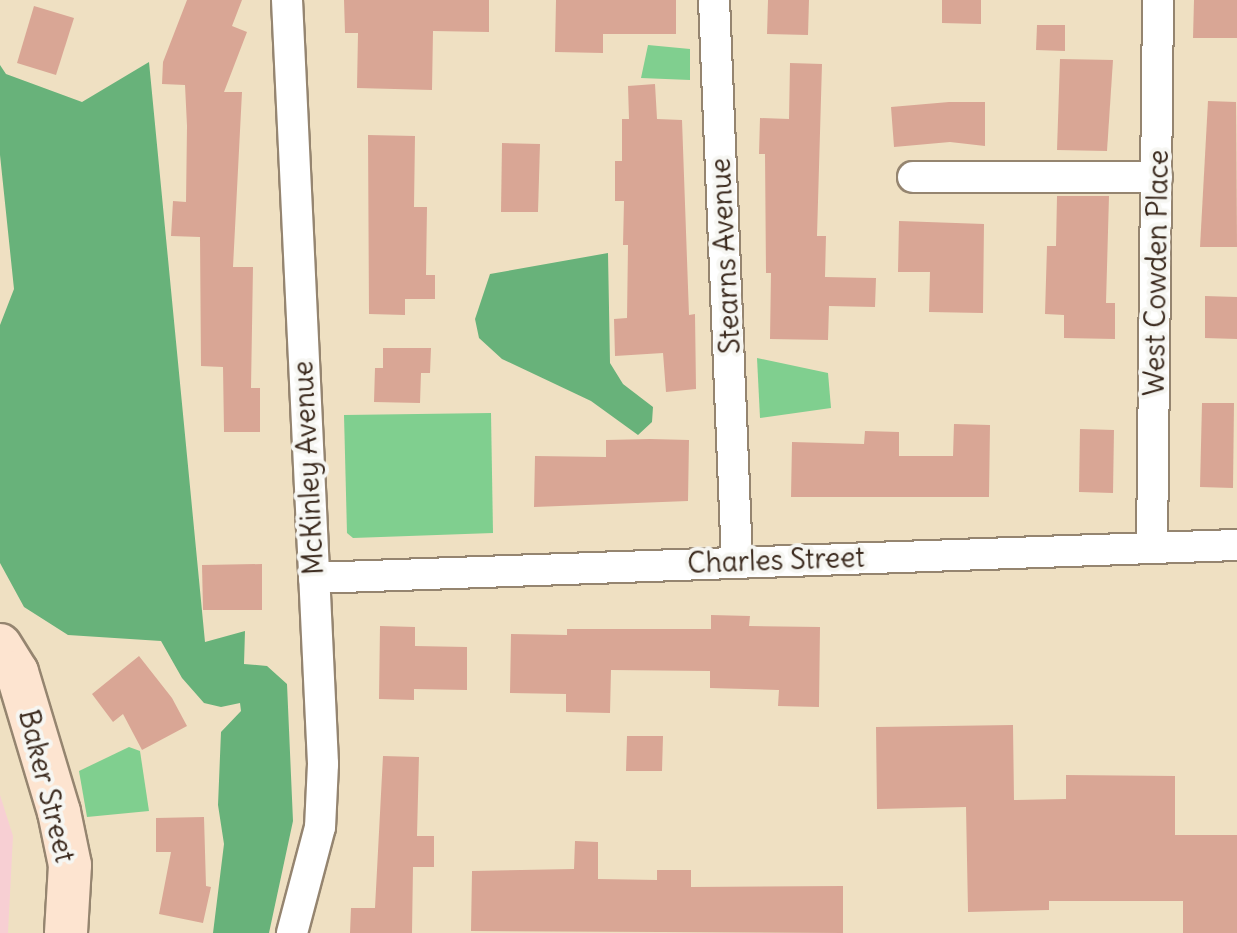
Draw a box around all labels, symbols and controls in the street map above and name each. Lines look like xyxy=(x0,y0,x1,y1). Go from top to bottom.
street label: West Cowden Place xyxy=(1137,150,1175,396)
street label: Stearns Avenue xyxy=(703,157,747,355)
street label: McKinley Avenue xyxy=(286,360,330,576)
street label: Charles Street xyxy=(687,540,865,580)
street label: Baker Street xyxy=(12,706,82,866)

